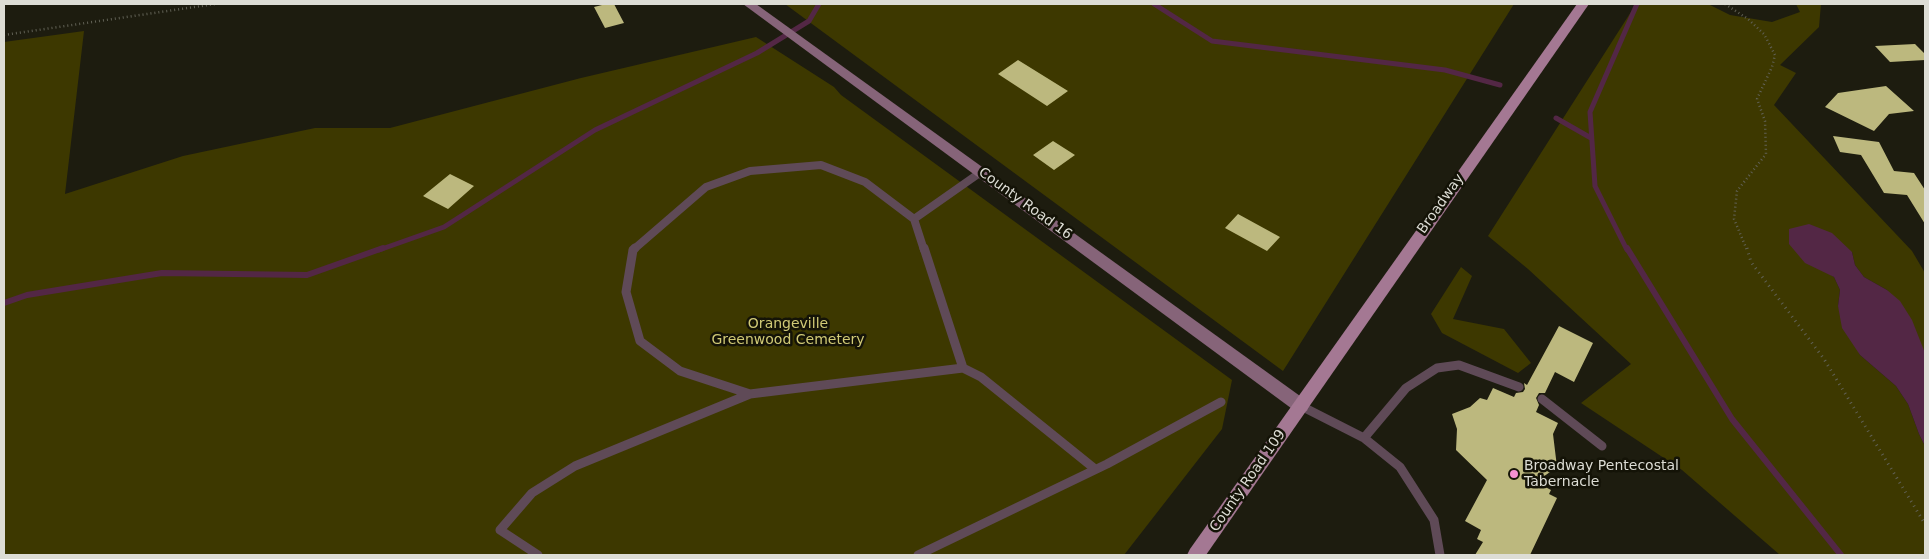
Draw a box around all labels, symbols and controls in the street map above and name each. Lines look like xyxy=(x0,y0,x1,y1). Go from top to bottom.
street label: County Road 16 xyxy=(975,164,1075,244)
street label: Broadway xyxy=(1414,171,1468,237)
park label: Orangeville Greenwood Cemetery xyxy=(711,316,865,348)
street label: County Road 109 xyxy=(1207,427,1289,535)
place label: Broadway Pentecostal Tabernacle xyxy=(1524,458,1679,491)
marker: Broadway Pentecostal Tabernacle xyxy=(1508,468,1520,480)

